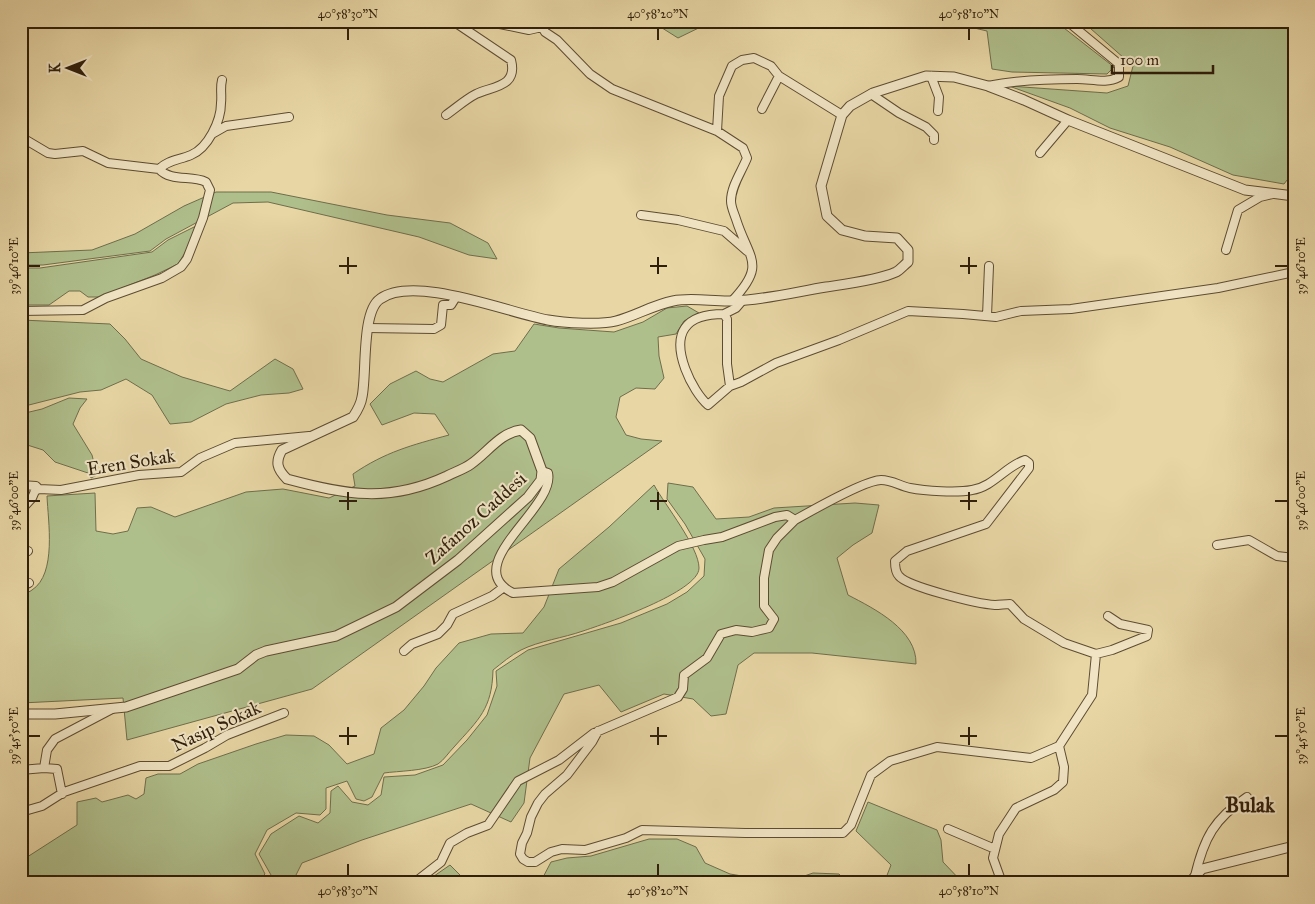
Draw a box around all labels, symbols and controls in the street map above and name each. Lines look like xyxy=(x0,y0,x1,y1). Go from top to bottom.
text: 40°58'30"N xyxy=(318,7,378,21)
text: 40°58'20"N xyxy=(627,7,689,21)
text: 40°58'10"N xyxy=(939,7,999,21)
north arrow xyxy=(42,42,92,92)
scale bar xyxy=(1112,42,1214,74)
text: 100 m xyxy=(1120,51,1160,69)
text: K xyxy=(47,62,64,73)
text: 39°46'10"E xyxy=(7,237,21,295)
text: 39°46'10"E xyxy=(1294,237,1308,295)
street label: Eren Sokak xyxy=(85,444,177,480)
street label: Zafanoz Caddesi xyxy=(421,467,531,569)
text: 39°46'00"E xyxy=(7,471,21,531)
text: 39°46'00"E xyxy=(1294,471,1308,531)
street label: Nasip Sokak xyxy=(168,695,264,757)
text: 39°45'50"E xyxy=(7,707,21,765)
text: 39°45'50"E xyxy=(1294,707,1308,765)
district label: Bulak xyxy=(1225,792,1276,818)
text: 40°58'30"N xyxy=(318,884,378,898)
text: 40°58'20"N xyxy=(627,884,689,898)
text: 40°58'10"N xyxy=(939,884,999,898)

